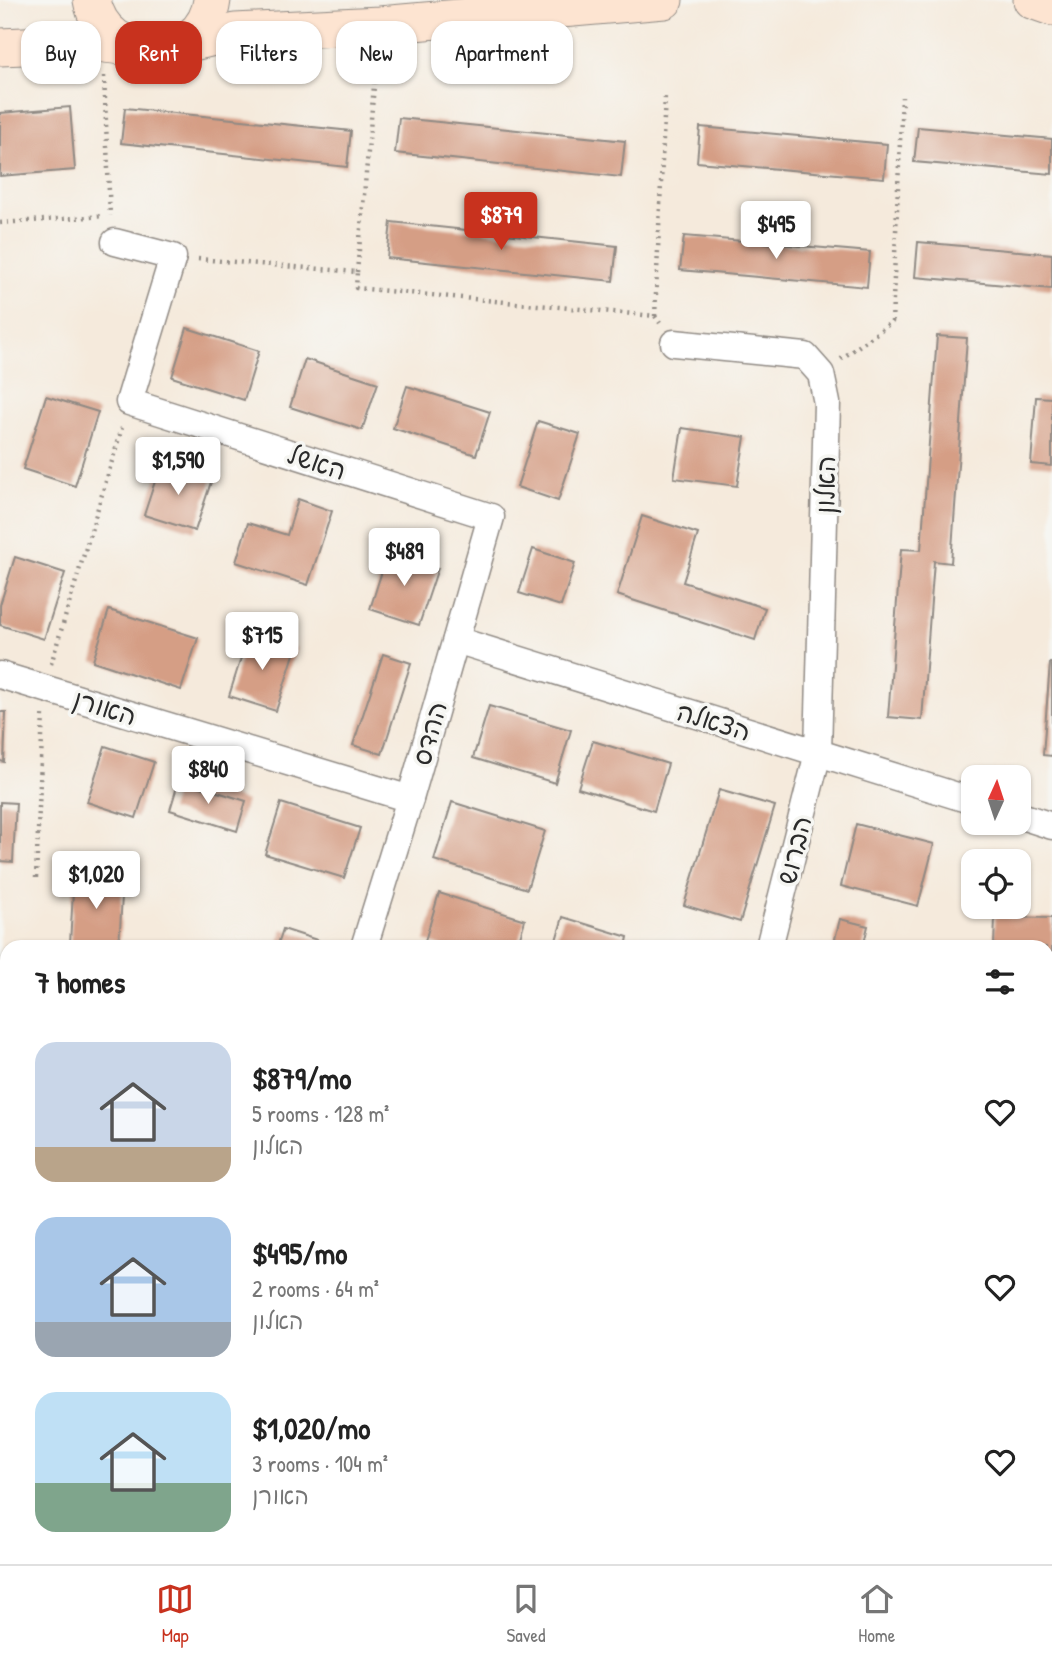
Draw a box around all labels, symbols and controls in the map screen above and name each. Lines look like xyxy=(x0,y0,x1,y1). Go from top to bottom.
chip: Buy xyxy=(21,21,101,84)
chip: Rent xyxy=(115,21,202,84)
chip: Filters xyxy=(216,21,322,84)
chip: New xyxy=(336,21,417,84)
chip: Apartment xyxy=(431,21,573,84)
pin: $879 xyxy=(460,192,542,252)
text: $879 xyxy=(480,199,522,230)
pin: $495 xyxy=(735,202,817,261)
text: $495 xyxy=(757,208,795,239)
street label: האשל xyxy=(283,436,351,488)
pin: $1,590 xyxy=(121,438,235,497)
text: $1,590 xyxy=(151,444,205,475)
street label: האלון xyxy=(807,456,843,514)
pin: $489 xyxy=(363,528,445,588)
text: $489 xyxy=(385,535,423,566)
pin: $715 xyxy=(221,612,303,672)
text: $715 xyxy=(241,619,283,650)
street label: האורן xyxy=(69,681,141,733)
street label: הצאלה xyxy=(673,693,755,749)
street label: ההדס xyxy=(403,697,455,769)
pin: $840 xyxy=(167,746,249,806)
text: $840 xyxy=(188,753,228,784)
north arrow xyxy=(961,765,1031,835)
map controls xyxy=(961,765,1031,919)
street label: הברוש xyxy=(769,812,819,888)
button: locate xyxy=(961,849,1031,919)
pin: $1,020 xyxy=(39,852,153,911)
text: $1,020 xyxy=(68,858,124,889)
text: 7 homes xyxy=(35,962,125,1002)
icon: filters xyxy=(981,963,1019,1001)
text: $879/mo xyxy=(252,1058,351,1098)
icon: home xyxy=(91,1070,175,1154)
icon: heart xyxy=(981,1093,1019,1131)
text: 5 rooms · 128 m² xyxy=(252,1098,389,1129)
text: האלון xyxy=(252,1130,303,1161)
text: $495/mo xyxy=(252,1233,347,1273)
icon: home xyxy=(91,1245,175,1329)
icon: heart xyxy=(981,1268,1019,1306)
text: 2 rooms · 64 m² xyxy=(252,1273,379,1304)
text: האלון xyxy=(252,1305,303,1336)
text: $1,020/mo xyxy=(252,1408,370,1448)
icon: home xyxy=(91,1420,175,1504)
icon: heart xyxy=(981,1443,1019,1481)
text: 3 rooms · 104 m² xyxy=(252,1448,388,1479)
text: האורן xyxy=(252,1480,309,1511)
tab: Map xyxy=(156,1580,194,1648)
tab: Saved xyxy=(507,1580,545,1648)
tab: Home xyxy=(858,1580,896,1648)

